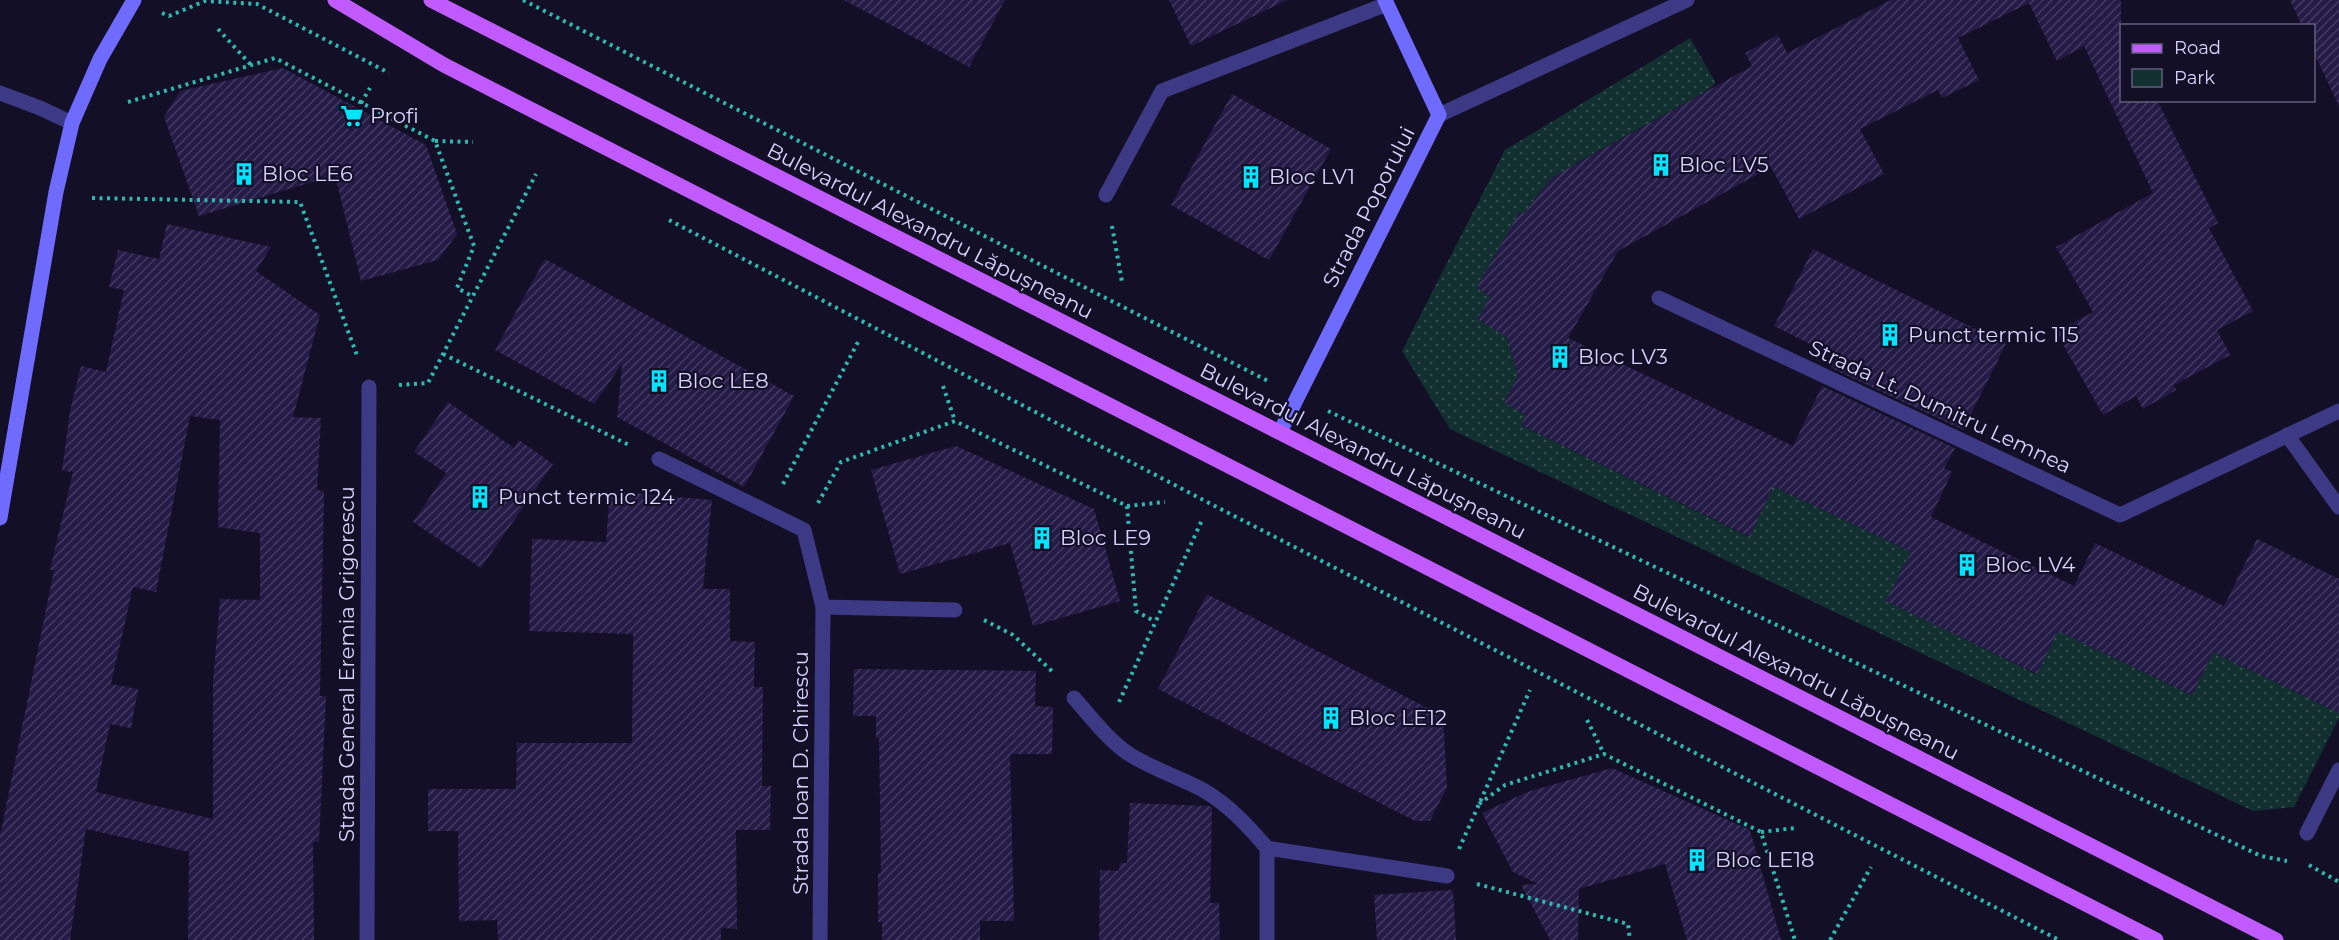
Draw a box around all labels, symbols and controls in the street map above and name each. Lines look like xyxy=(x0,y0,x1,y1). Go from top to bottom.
legend xyxy=(2120,24,2315,102)
text: Road xyxy=(2174,37,2221,59)
text: Park xyxy=(2174,67,2215,89)
supermarket icon: Profi xyxy=(339,103,365,129)
place label: Profi xyxy=(370,103,419,128)
street label: Strada Poporului xyxy=(1317,122,1420,291)
street label: Bulevardul Alexandru Lăpușneanu xyxy=(763,137,1097,325)
building icon: Bloc LV5 xyxy=(1648,152,1674,178)
place label: Bloc LV5 xyxy=(1679,152,1769,177)
building icon: Bloc LE6 xyxy=(231,161,257,187)
place label: Bloc LE6 xyxy=(262,161,353,186)
building icon: Bloc LV1 xyxy=(1238,164,1264,190)
place label: Bloc LV1 xyxy=(1269,164,1355,189)
building icon: Punct termic 115 xyxy=(1877,322,1903,348)
place label: Punct termic 115 xyxy=(1908,322,2079,347)
street label: Strada Lt. Dumitru Lemnea xyxy=(1805,335,2075,478)
building icon: Bloc LV3 xyxy=(1547,344,1573,370)
place label: Bloc LV3 xyxy=(1578,344,1668,369)
street label: Bulevardul Alexandru Lăpușneanu xyxy=(1196,357,1530,545)
building icon: Bloc LE8 xyxy=(646,368,672,394)
place label: Bloc LE8 xyxy=(677,368,769,393)
building icon: Punct termic 124 xyxy=(467,484,493,510)
place label: Punct termic 124 xyxy=(498,484,675,509)
street label: Strada General Eremia Grigorescu xyxy=(334,486,359,842)
building icon: Bloc LE9 xyxy=(1029,525,1055,551)
place label: Bloc LE9 xyxy=(1060,525,1151,550)
building icon: Bloc LV4 xyxy=(1954,552,1980,578)
place label: Bloc LV4 xyxy=(1985,552,2075,577)
street label: Bulevardul Alexandru Lăpușneanu xyxy=(1629,578,1963,766)
street label: Strada Ioan D. Chirescu xyxy=(788,651,813,895)
building icon: Bloc LE12 xyxy=(1318,705,1344,731)
place label: Bloc LE12 xyxy=(1349,705,1447,730)
building icon: Bloc LE18 xyxy=(1684,847,1710,873)
place label: Bloc LE18 xyxy=(1715,847,1814,872)

